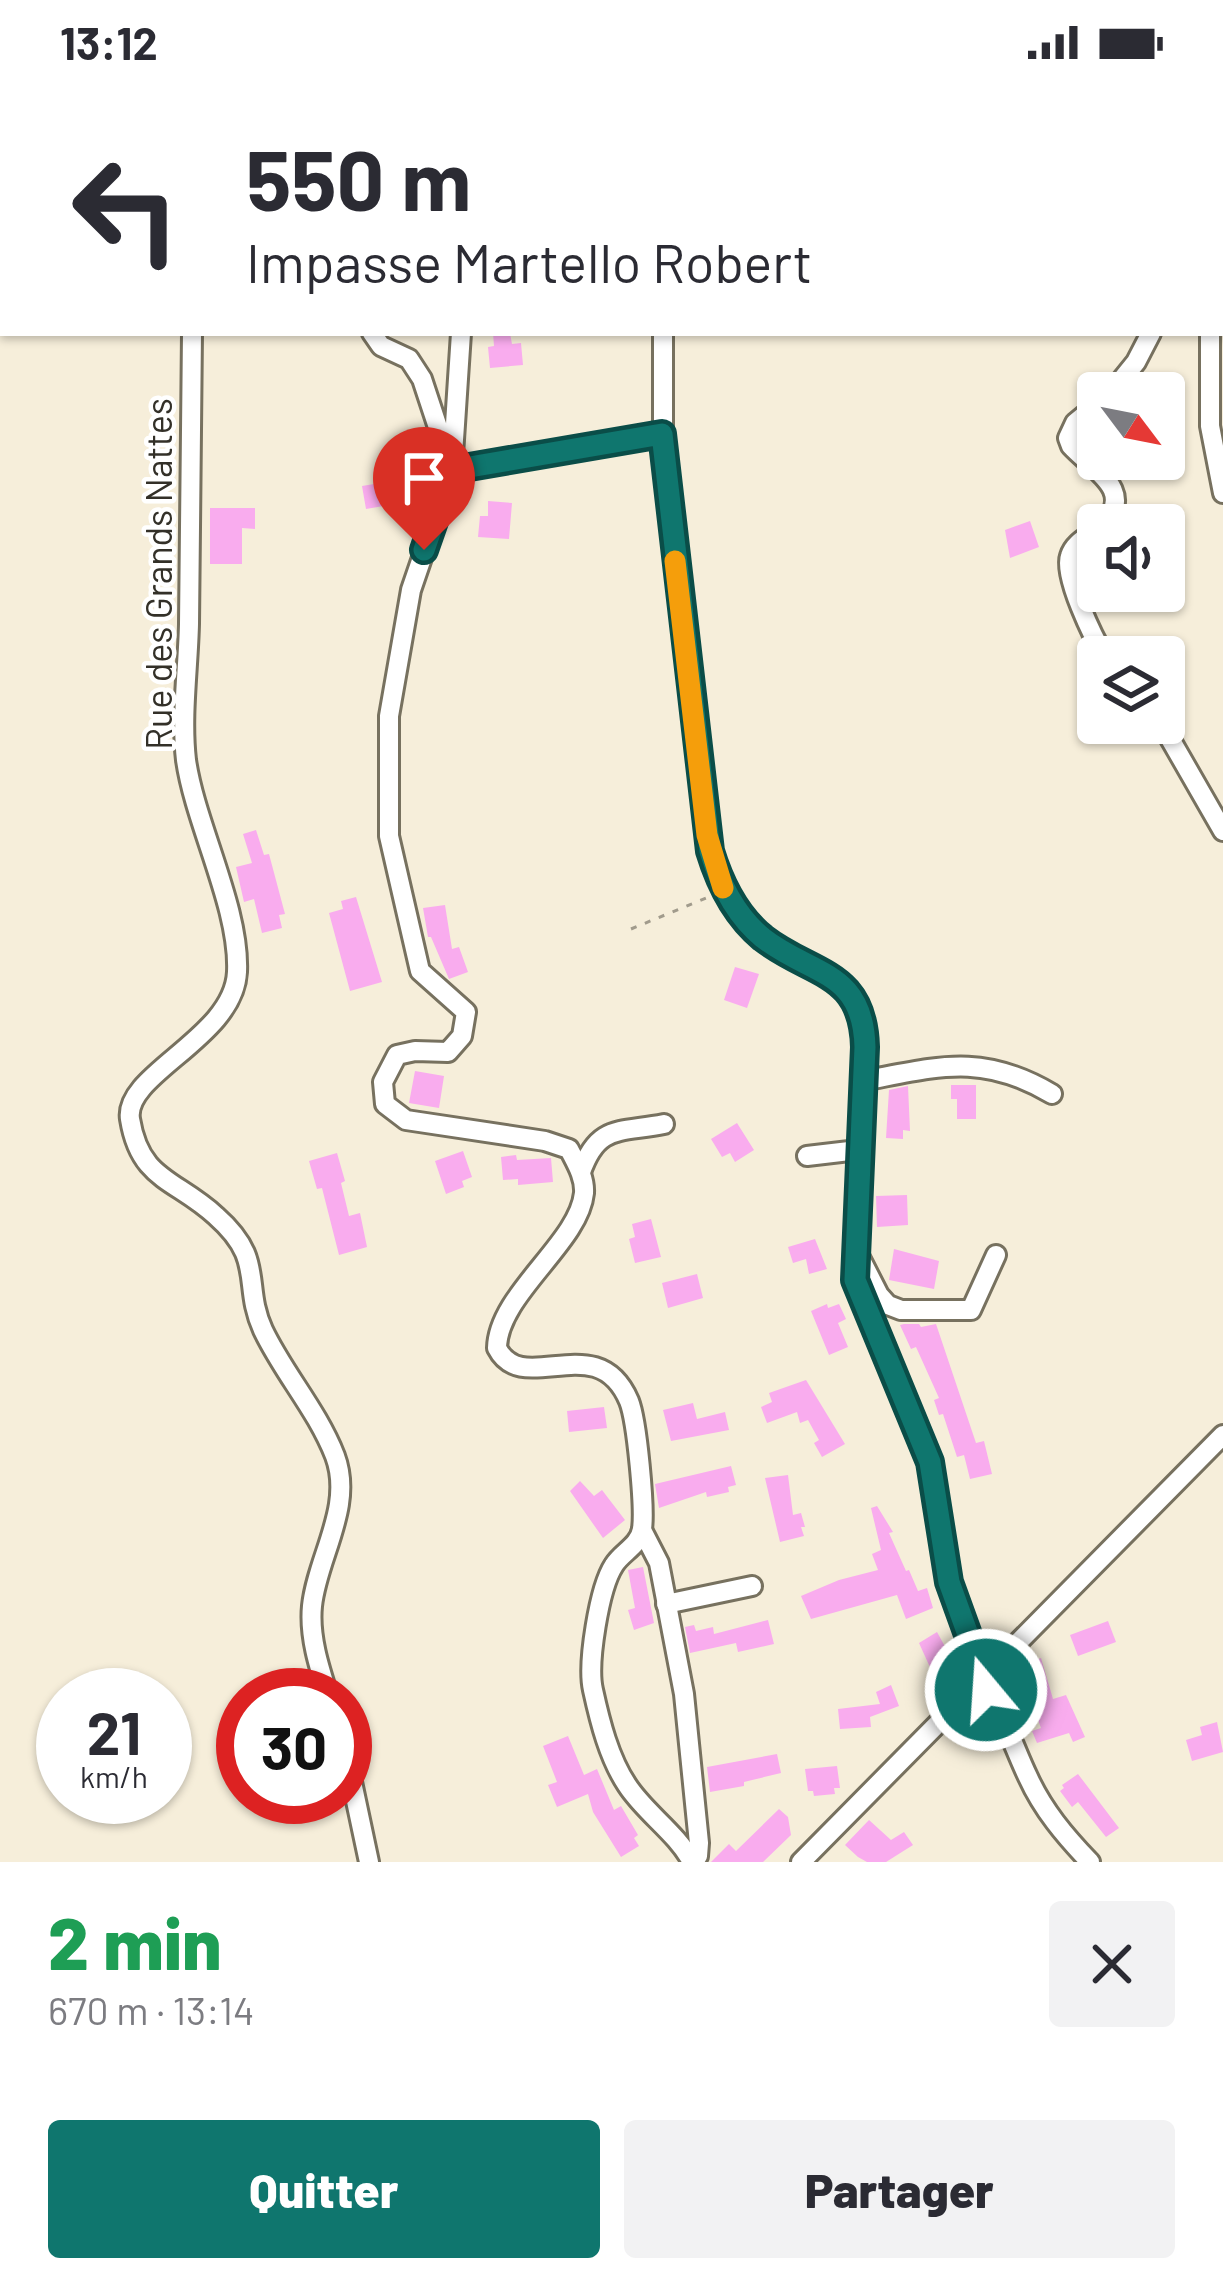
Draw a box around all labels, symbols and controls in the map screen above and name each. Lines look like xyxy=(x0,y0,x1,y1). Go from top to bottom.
text: 13:12 xyxy=(60,15,158,69)
text: 550 m xyxy=(246,127,471,228)
icon: left xyxy=(48,132,204,288)
text: Impasse Martello Robert xyxy=(246,229,812,294)
north arrow xyxy=(1077,372,1185,480)
map controls xyxy=(1077,372,1185,744)
street label: Rue des Grands Nattes xyxy=(136,398,179,750)
pin xyxy=(373,427,475,550)
icon: arrive xyxy=(391,445,457,511)
button: sound xyxy=(1077,504,1185,612)
button: layers xyxy=(1077,636,1185,744)
position arrow xyxy=(923,1627,1049,1753)
speed limit sign: 30 xyxy=(216,1668,372,1824)
text: 21 xyxy=(87,1695,141,1767)
text: km/h xyxy=(80,1758,148,1794)
text: 2 min xyxy=(48,1898,222,1984)
button: close xyxy=(1049,1901,1175,2027)
text: 670 m · 13:14 xyxy=(48,1986,255,2033)
button: Quitter xyxy=(48,2120,600,2258)
button: Partager xyxy=(624,2120,1175,2258)

